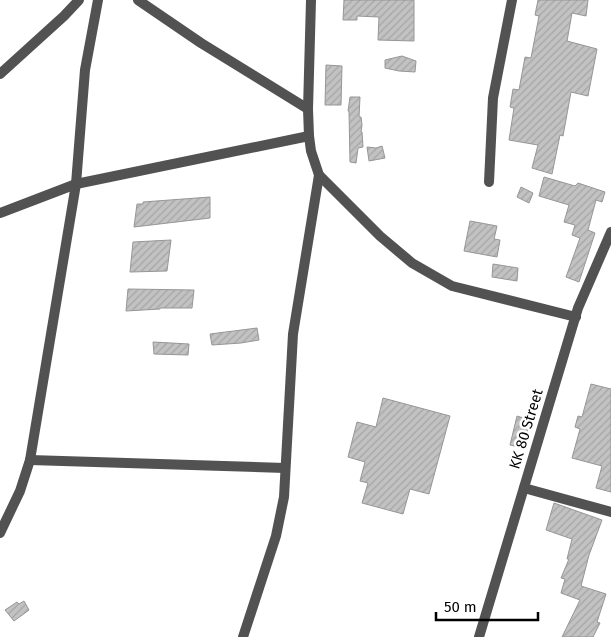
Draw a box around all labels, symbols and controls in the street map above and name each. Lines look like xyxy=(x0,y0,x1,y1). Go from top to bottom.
street label: KK 80 Street xyxy=(505,386,547,471)
scale bar xyxy=(436,590,538,622)
text: 50 m xyxy=(444,598,477,616)

